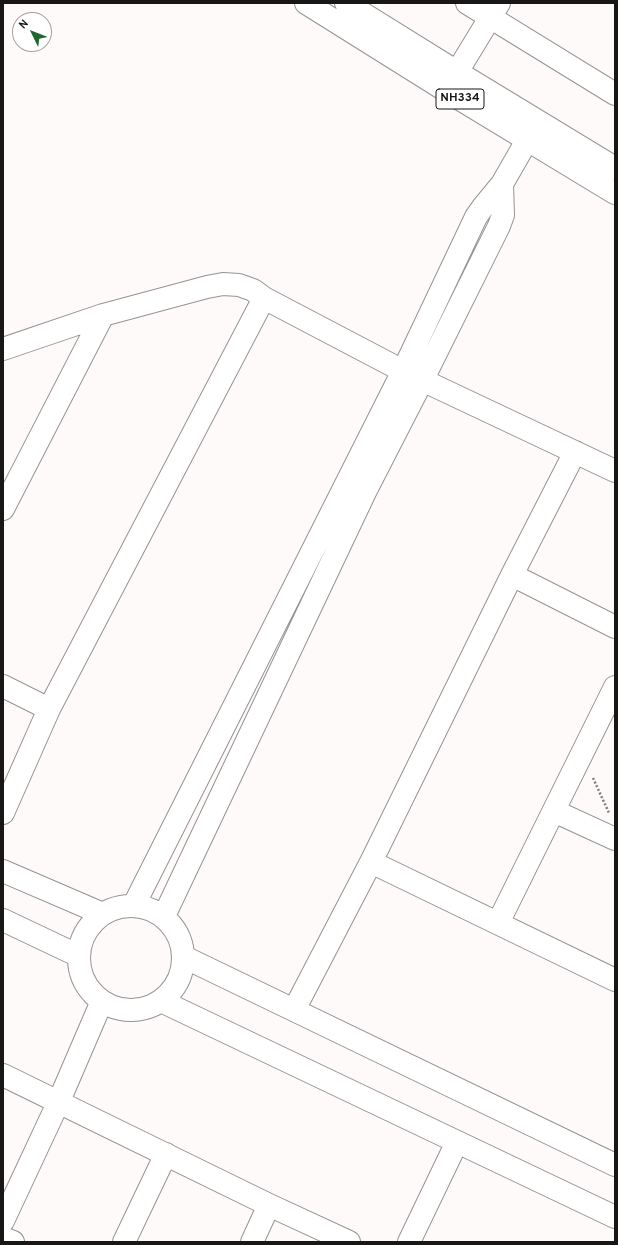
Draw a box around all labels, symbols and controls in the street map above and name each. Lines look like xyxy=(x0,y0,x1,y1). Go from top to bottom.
north arrow xyxy=(12,12,52,52)
text: N xyxy=(16,17,32,32)
road number: NH334 xyxy=(436,89,484,109)

